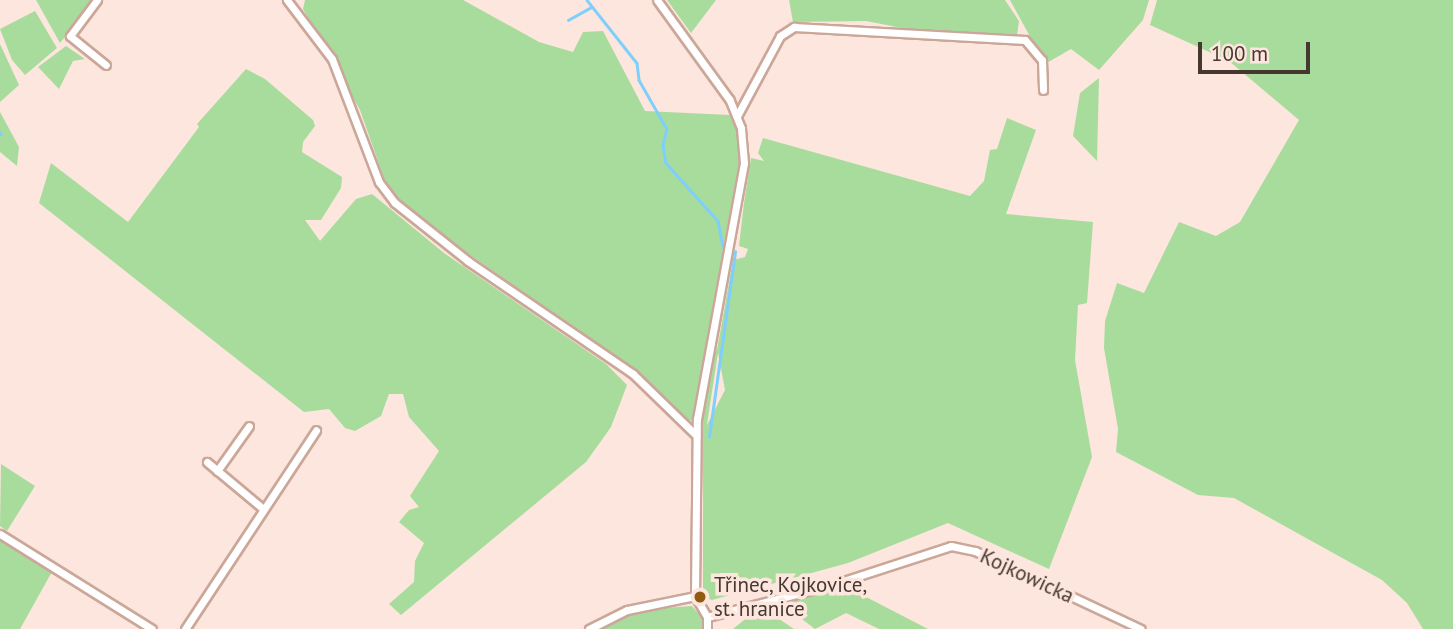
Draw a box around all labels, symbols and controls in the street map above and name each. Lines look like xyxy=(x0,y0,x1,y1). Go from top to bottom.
scale bar xyxy=(1201,28,1313,72)
text: 100 m xyxy=(1211,40,1268,67)
street label: Kojkowicka xyxy=(976,543,1078,609)
place label: Třinec, Kojkovice, st. hranice xyxy=(714,572,869,622)
marker: Třinec, Kojkovice, st. hranice xyxy=(692,589,708,605)

